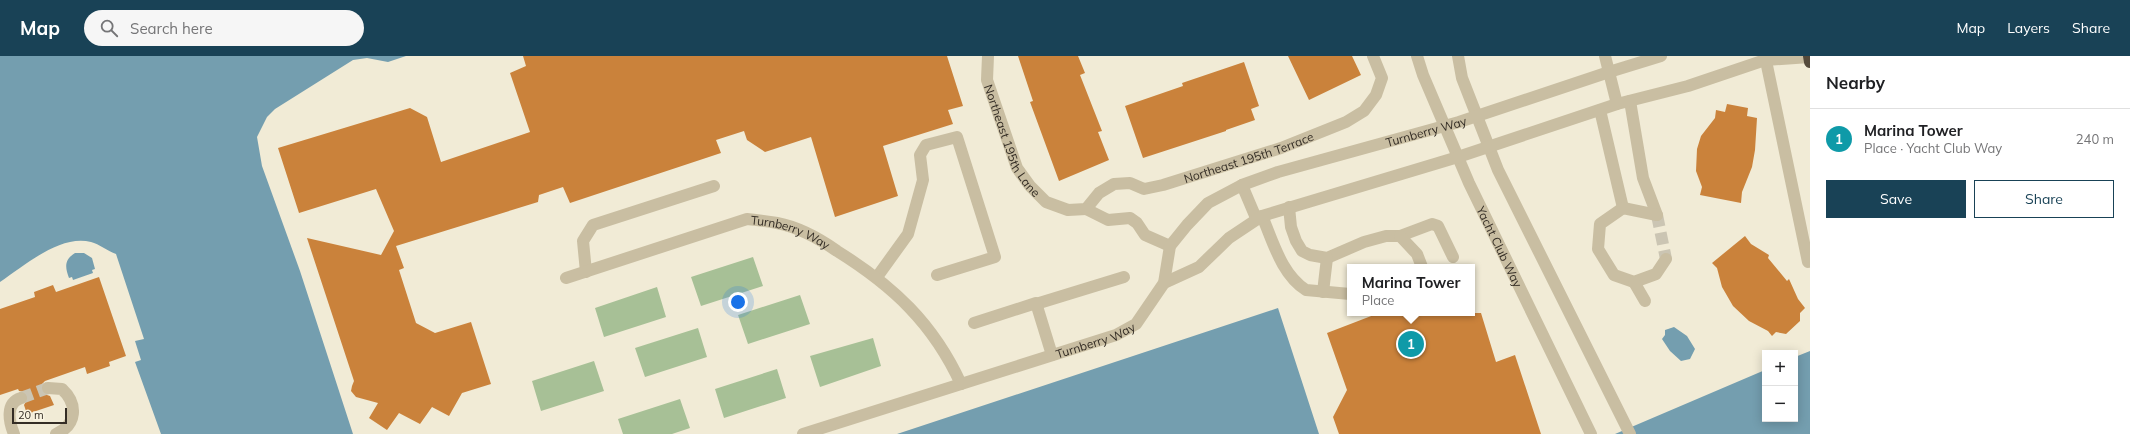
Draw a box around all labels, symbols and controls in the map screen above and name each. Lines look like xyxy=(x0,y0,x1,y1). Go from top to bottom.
search box xyxy=(84,10,364,46)
text: Map xyxy=(20,16,60,40)
icon: search xyxy=(98,17,120,39)
text: Search here xyxy=(130,19,213,38)
text: Map xyxy=(1956,19,1985,37)
text: Layers xyxy=(2007,19,2050,37)
text: Share xyxy=(2072,19,2110,37)
text: Nearby xyxy=(1826,72,1885,93)
street label: Northeast 195th Lane xyxy=(981,82,1044,200)
street label: Turnberry Way xyxy=(1384,112,1469,149)
text: Marina Tower xyxy=(1864,121,1963,140)
street label: Northeast 195th Terrace xyxy=(1182,128,1316,186)
text: 1 xyxy=(1835,131,1843,147)
text: 240 m xyxy=(2076,131,2114,147)
text: Place · Yacht Club Way xyxy=(1864,140,2002,156)
button: Save xyxy=(1826,180,1966,218)
button: Share xyxy=(1974,180,2114,218)
street label: Yacht Club Way xyxy=(1473,203,1526,290)
street label: Turnberry Way xyxy=(750,212,834,252)
popup xyxy=(1347,264,1475,316)
text: Marina Tower xyxy=(1362,273,1460,292)
your location xyxy=(728,292,748,312)
text: Place xyxy=(1362,292,1394,308)
street label: Turnberry Way xyxy=(1054,318,1138,361)
pin: 1 xyxy=(1398,329,1424,359)
map controls xyxy=(1762,350,1798,422)
button: + xyxy=(1762,350,1798,386)
button: − xyxy=(1762,386,1798,422)
scale bar xyxy=(12,406,67,425)
text: 20 m xyxy=(18,408,44,422)

